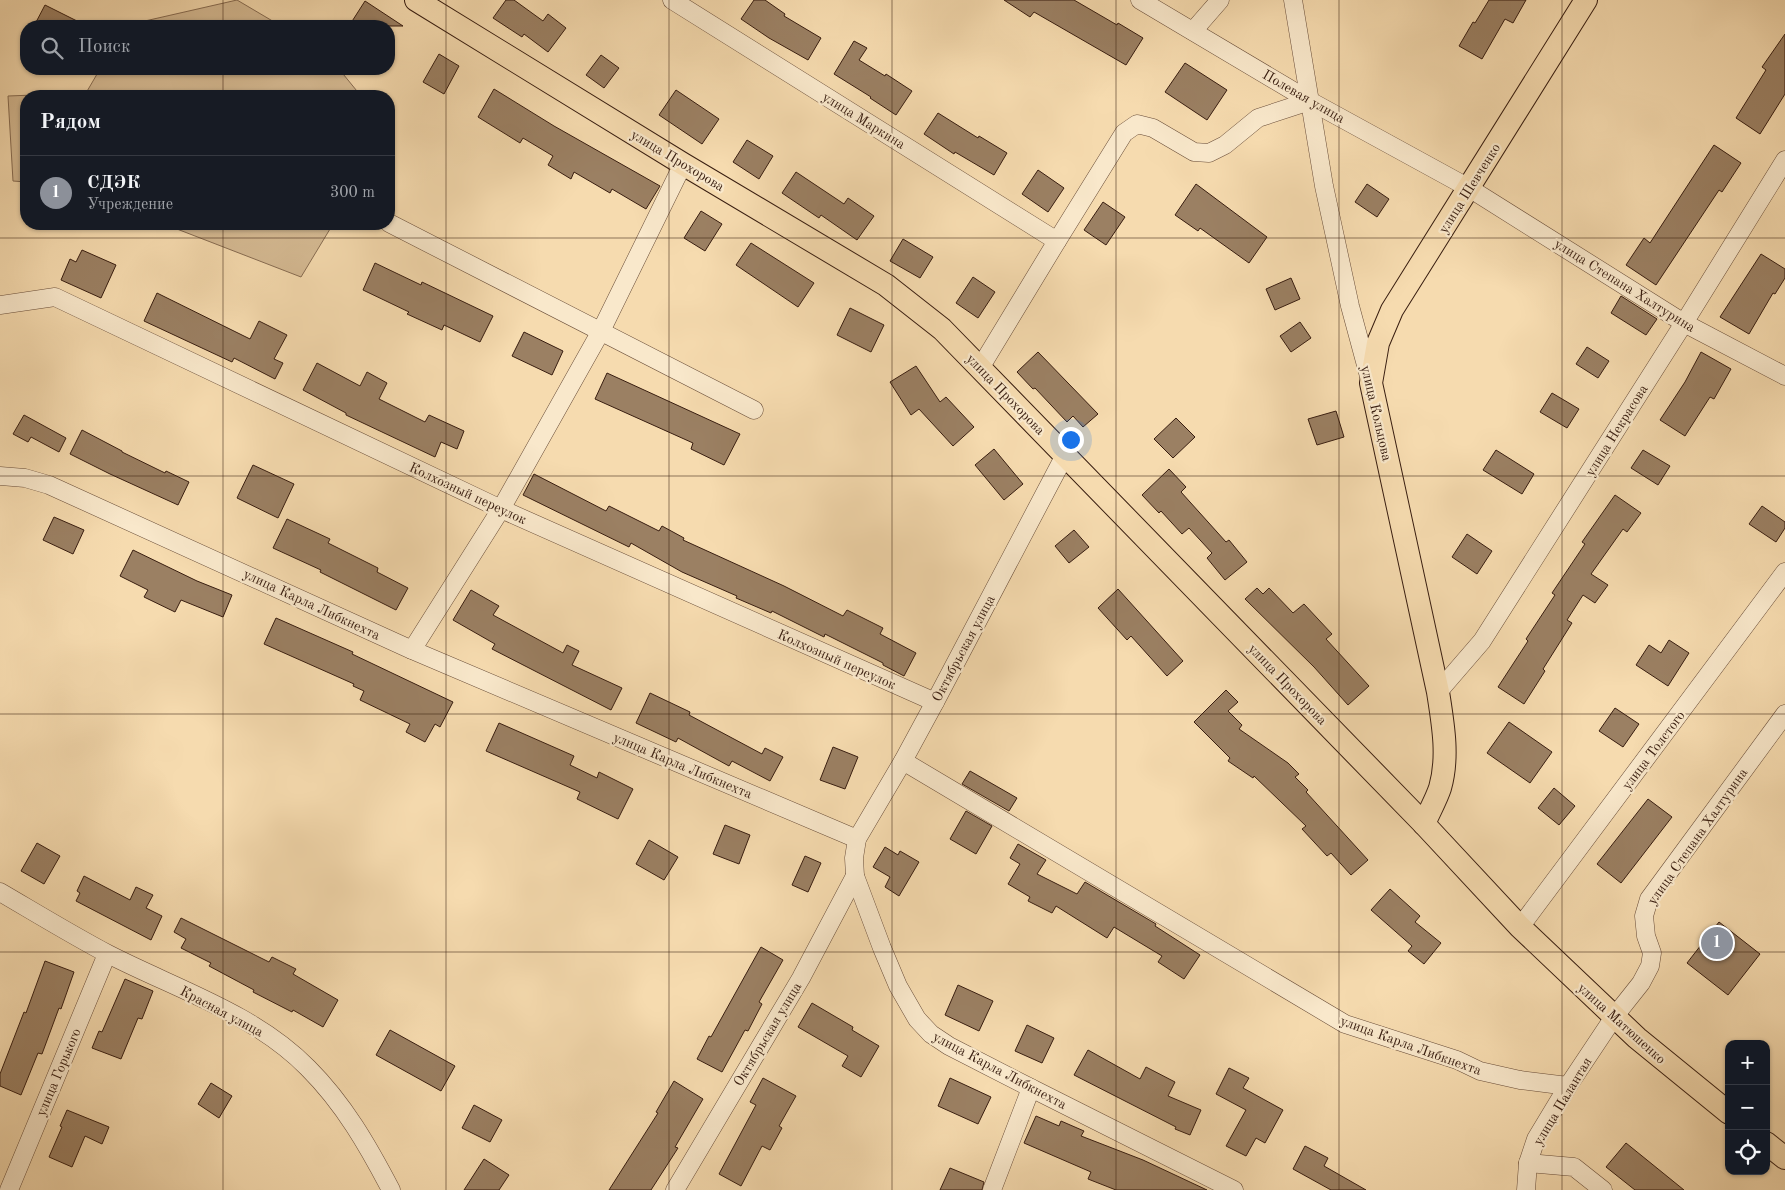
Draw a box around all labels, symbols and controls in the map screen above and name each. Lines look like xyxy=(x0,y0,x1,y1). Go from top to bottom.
search box xyxy=(20,20,395,75)
icon: search xyxy=(38,34,66,62)
text: Поиск xyxy=(78,38,130,57)
street label: Полевая улица xyxy=(1260,68,1347,126)
street label: улица Маркина xyxy=(820,90,907,152)
text: Рядом xyxy=(40,112,101,133)
street label: улица Прохорова xyxy=(628,127,727,194)
street label: улица Шевченко xyxy=(1437,141,1503,236)
text: СДЭК xyxy=(87,174,140,193)
text: 1 xyxy=(51,185,61,201)
text: 300 m xyxy=(330,185,375,201)
text: Учреждение xyxy=(87,197,173,213)
street label: улица Степана Халтурина xyxy=(1552,237,1697,335)
street label: улица Прохорова xyxy=(963,352,1047,438)
street label: улица Кольцова xyxy=(1358,364,1394,463)
street label: улица Некрасова xyxy=(1583,382,1651,479)
your location xyxy=(1058,427,1084,453)
street label: Колхозный переулок xyxy=(407,461,529,527)
street label: улица Карла Либкнехта xyxy=(241,567,382,643)
street label: Октябрьская улица xyxy=(930,593,998,704)
street label: Колхозный переулок xyxy=(775,627,898,692)
street label: улица Прохорова xyxy=(1245,642,1329,728)
street label: улица Толстого xyxy=(1620,709,1688,793)
street label: улица Карла Либкнехта xyxy=(611,730,754,802)
street label: улица Степана Халтурина xyxy=(1645,766,1750,907)
pin: 1 xyxy=(1701,924,1733,962)
street label: Октябрьская улица xyxy=(731,980,804,1089)
street label: улица Матюшенко xyxy=(1575,981,1668,1067)
street label: Красная улица xyxy=(178,984,266,1040)
street label: улица Карла Либкнехта xyxy=(1338,1014,1483,1078)
street label: улица Горького xyxy=(34,1026,84,1118)
street label: улица Карла Либкнехта xyxy=(930,1030,1069,1112)
map controls xyxy=(1725,1040,1770,1175)
button: + xyxy=(1725,1040,1770,1085)
street label: улица Палантая xyxy=(1531,1055,1595,1148)
button: − xyxy=(1725,1085,1770,1130)
button: locate xyxy=(1725,1130,1770,1175)

